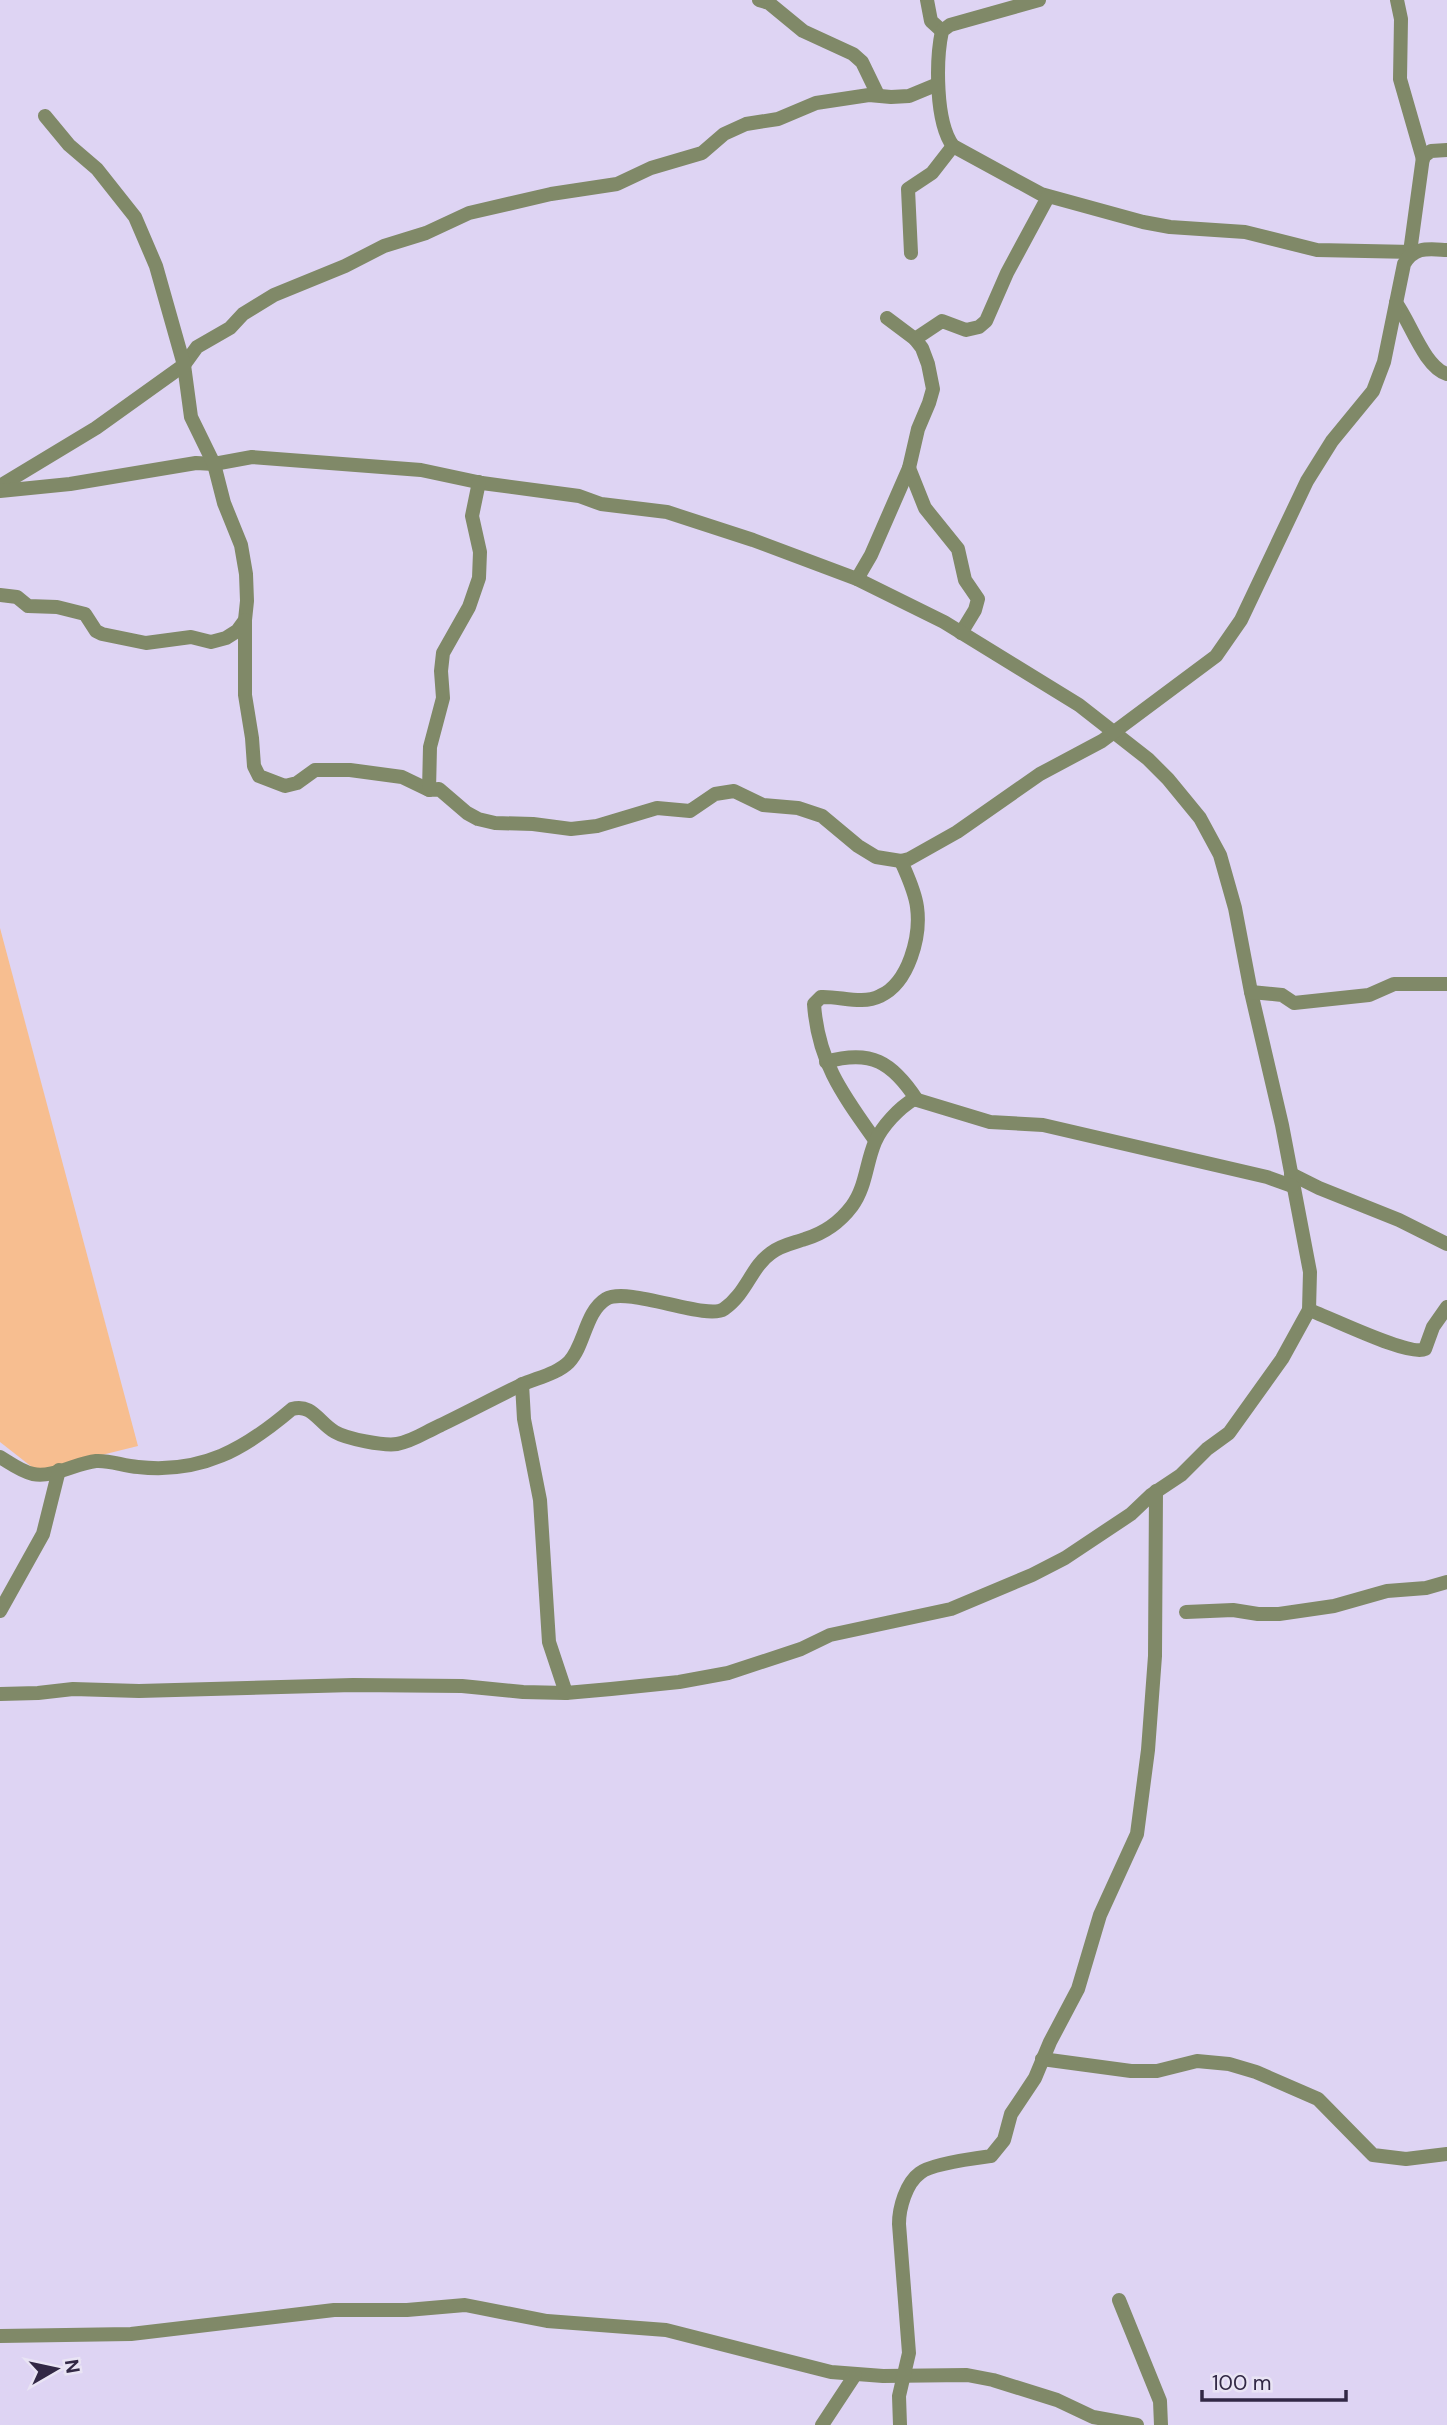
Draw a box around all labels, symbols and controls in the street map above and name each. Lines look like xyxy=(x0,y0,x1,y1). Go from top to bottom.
north arrow xyxy=(21,2334,91,2404)
text: N xyxy=(59,2358,86,2375)
scale bar xyxy=(1202,2358,1346,2402)
text: 100 m xyxy=(1212,2369,1272,2397)

